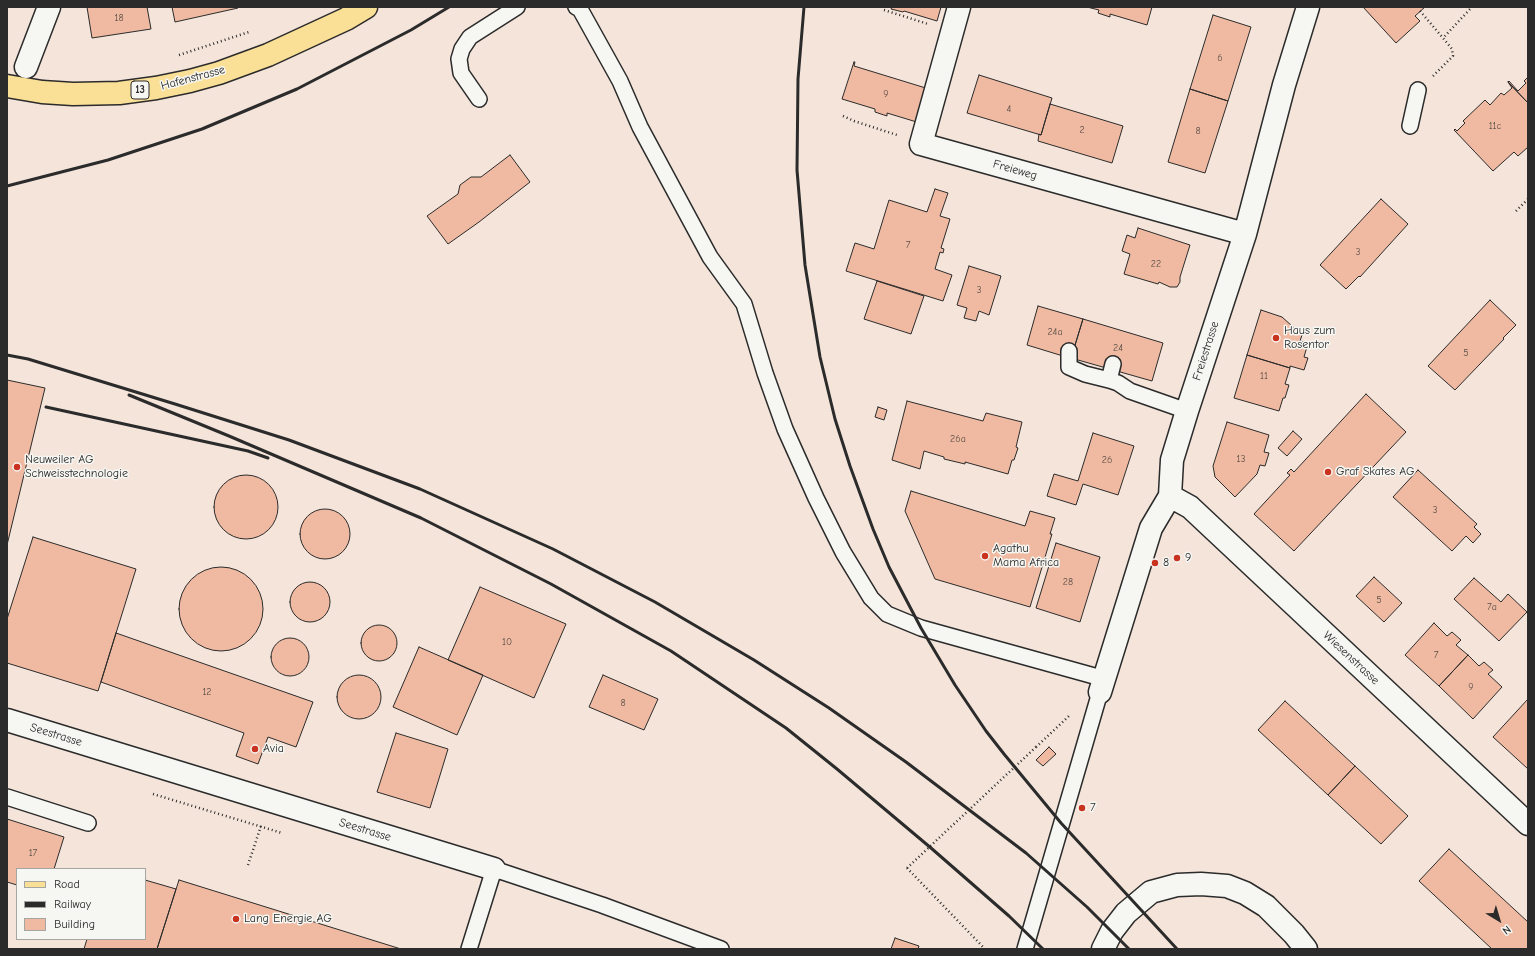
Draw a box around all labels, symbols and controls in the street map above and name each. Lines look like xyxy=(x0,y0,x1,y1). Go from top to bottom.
house number: 18 xyxy=(114,12,124,24)
house number: 6 xyxy=(1217,52,1223,64)
street label: Hafenstrasse xyxy=(159,63,227,93)
road number: 13 xyxy=(131,81,149,99)
house number: 9 xyxy=(883,88,889,100)
house number: 4 xyxy=(1007,103,1011,115)
house number: 11c xyxy=(1489,120,1501,132)
house number: 2 xyxy=(1079,124,1085,136)
house number: 8 xyxy=(1195,125,1201,137)
street label: Freieweg xyxy=(991,157,1039,183)
house number: 7 xyxy=(906,239,910,251)
house number: 3 xyxy=(1355,246,1361,258)
house number: 22 xyxy=(1151,258,1161,270)
house number: 3 xyxy=(976,284,982,296)
street label: Freiestrasse xyxy=(1190,320,1222,382)
place label: Haus zum Rosentor xyxy=(1284,324,1335,352)
house number: 24a xyxy=(1047,326,1063,338)
marker: Haus zum Rosentor xyxy=(1271,333,1281,343)
house number: 24 xyxy=(1113,342,1123,354)
house number: 5 xyxy=(1463,347,1469,359)
house number: 11 xyxy=(1260,370,1268,382)
house number: 26a xyxy=(950,433,966,445)
place label: Neuweiler AG Schweisstechnologie xyxy=(25,453,128,481)
house number: 13 xyxy=(1236,453,1246,465)
house number: 26 xyxy=(1102,454,1112,466)
marker: Neuweiler AG Schweisstechnologie xyxy=(12,462,22,472)
place label: Graf Skates AG xyxy=(1336,465,1415,479)
marker: Graf Skates AG xyxy=(1323,467,1333,477)
house number: 3 xyxy=(1432,504,1438,516)
place label: Agathu Mama Africa xyxy=(993,542,1059,570)
marker: Agathu Mama Africa xyxy=(980,551,990,561)
place label: 9 xyxy=(1185,551,1191,565)
marker: 9 xyxy=(1172,553,1182,563)
place label: 8 xyxy=(1163,556,1169,570)
marker: 8 xyxy=(1150,558,1160,568)
house number: 28 xyxy=(1063,576,1073,588)
house number: 5 xyxy=(1376,594,1382,606)
house number: 7a xyxy=(1487,601,1497,613)
street label: Wiesenstrasse xyxy=(1320,628,1382,688)
house number: 10 xyxy=(502,636,512,648)
house number: 7 xyxy=(1434,649,1438,661)
house number: 9 xyxy=(1468,681,1474,693)
house number: 12 xyxy=(202,686,212,698)
house number: 8 xyxy=(620,697,626,709)
street label: Seestrasse xyxy=(28,720,84,750)
place label: Avia xyxy=(263,742,284,756)
marker: Avia xyxy=(250,744,260,754)
place label: 7 xyxy=(1090,801,1096,815)
marker: 7 xyxy=(1077,803,1087,813)
street label: Seestrasse xyxy=(337,815,393,845)
house number: 17 xyxy=(29,847,37,859)
legend xyxy=(16,868,146,940)
text: Road xyxy=(54,877,80,891)
text: Railway xyxy=(54,897,91,911)
north arrow xyxy=(1479,900,1519,940)
place label: Lang Energie AG xyxy=(244,912,332,926)
marker: Lang Energie AG xyxy=(231,914,241,924)
text: Building xyxy=(54,917,95,931)
text: N xyxy=(1500,923,1514,937)

